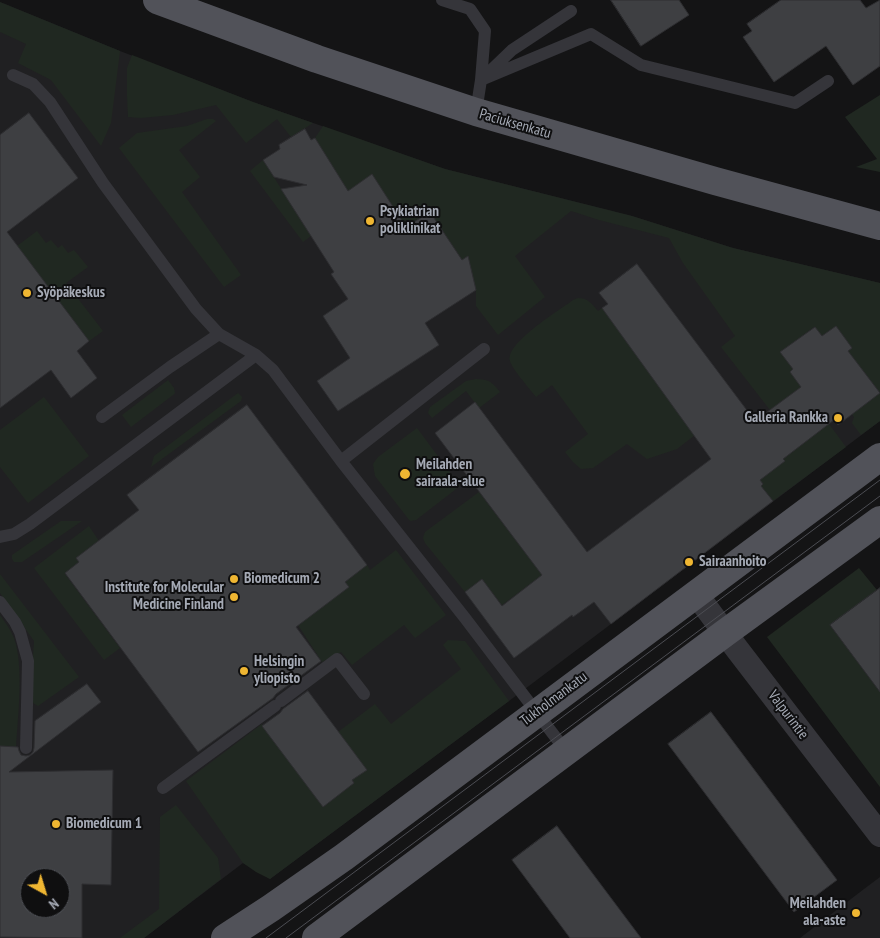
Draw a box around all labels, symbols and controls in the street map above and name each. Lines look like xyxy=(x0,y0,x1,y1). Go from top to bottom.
street label: Paciuksenkatu xyxy=(477,105,553,143)
place label: Psykiatrian poliklinikat xyxy=(380,203,440,238)
marker: Psykiatrian poliklinikat xyxy=(364,215,376,227)
place label: Syöpäkeskus xyxy=(37,284,105,302)
marker: Syöpäkeskus xyxy=(21,287,33,299)
place label: Galleria Rankka xyxy=(744,409,828,427)
marker: Galleria Rankka xyxy=(832,412,844,424)
place label: Meilahden sairaala-alue xyxy=(416,456,485,491)
marker: Meilahden sairaala-alue xyxy=(398,467,412,481)
place label: Sairaanhoito xyxy=(699,553,766,571)
marker: Sairaanhoito xyxy=(683,556,695,568)
place label: Biomedicum 2 xyxy=(244,570,320,588)
marker: Biomedicum 2 xyxy=(228,573,240,585)
place label: Institute for Molecular Medicine Finland xyxy=(105,579,224,614)
marker: Institute for Molecular Medicine Finland xyxy=(228,591,240,603)
place label: Helsingin yliopisto xyxy=(254,653,304,688)
marker: Helsingin yliopisto xyxy=(238,665,250,677)
street label: Tukholmankatu xyxy=(517,668,591,730)
street label: Valpurintie xyxy=(764,687,812,743)
place label: Biomedicum 1 xyxy=(66,815,142,833)
marker: Biomedicum 1 xyxy=(50,818,62,830)
north arrow xyxy=(20,868,70,918)
text: N xyxy=(45,895,62,913)
place label: Meilahden ala-aste xyxy=(790,895,846,930)
marker: Meilahden ala-aste xyxy=(850,907,862,919)

